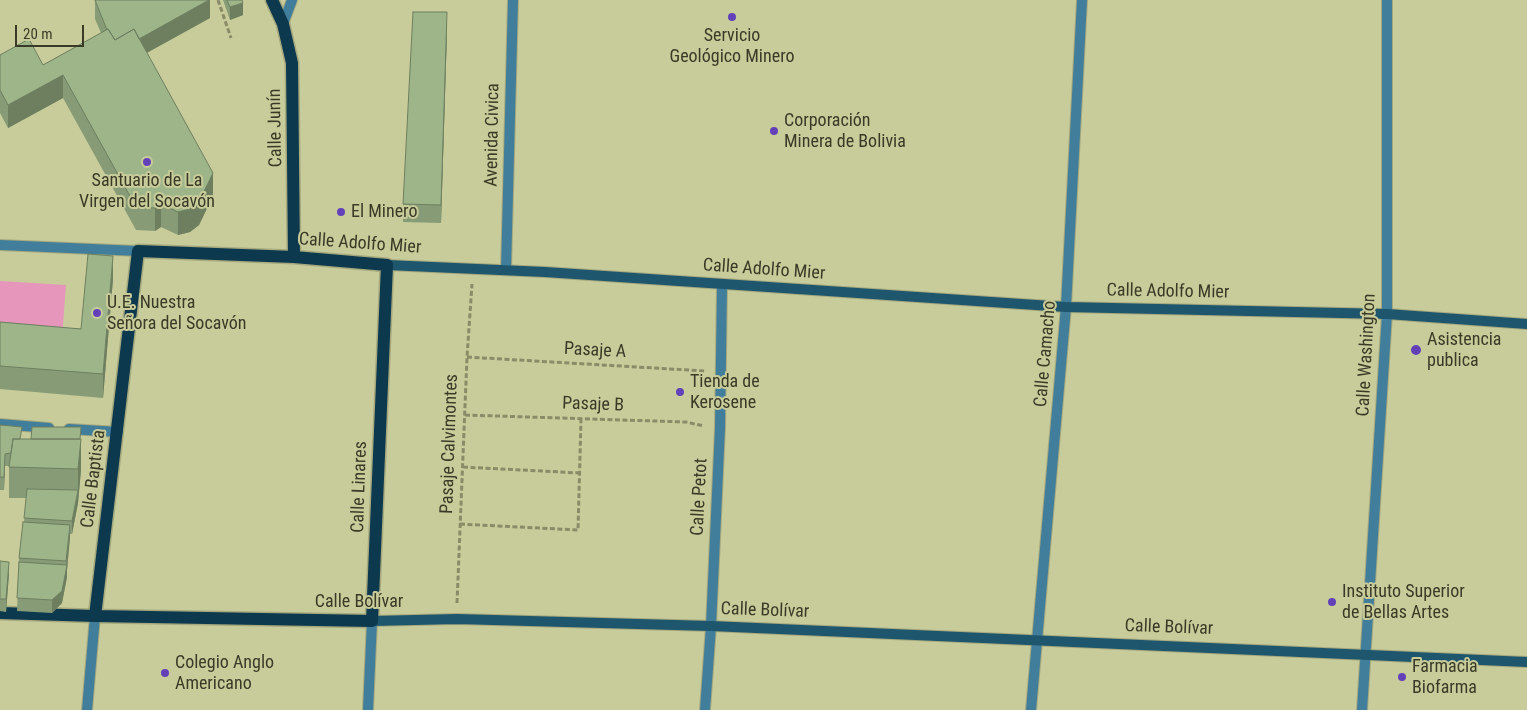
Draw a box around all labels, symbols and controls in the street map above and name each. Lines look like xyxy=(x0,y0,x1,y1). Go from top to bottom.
marker: Servicio Geológico Minero xyxy=(726,11,738,23)
scale bar xyxy=(18,15,86,47)
text: 20 m xyxy=(23,25,53,43)
place label: Servicio Geológico Minero xyxy=(670,25,794,68)
street label: Avenida Civica xyxy=(481,83,505,187)
street label: Calle Junín xyxy=(265,88,287,168)
place label: Corporación Minera de Bolivia xyxy=(784,110,906,152)
marker: Corporación Minera de Bolivia xyxy=(768,125,780,137)
marker: Santuario de La Virgen del Socavón xyxy=(141,156,153,168)
place label: Santuario de La Virgen del Socavón xyxy=(79,170,215,212)
place label: El Minero xyxy=(351,201,417,223)
marker: El Minero xyxy=(335,206,347,218)
street label: Calle Adolfo Mier xyxy=(298,229,422,259)
street label: Calle Adolfo Mier xyxy=(702,255,826,285)
street label: Calle Adolfo Mier xyxy=(1106,280,1230,304)
place label: U.E. Nuestra Señora del Socavón xyxy=(107,292,247,334)
street label: Calle Washington xyxy=(1353,293,1381,417)
street label: Calle Camacho xyxy=(1031,300,1061,408)
marker: U.E. Nuestra Señora del Socavón xyxy=(91,307,103,319)
place label: Asistencia publica xyxy=(1427,329,1501,372)
street label: Pasaje A xyxy=(563,339,627,363)
marker: Asistencia publica xyxy=(1409,343,1423,357)
place label: Tienda de Kerosene xyxy=(690,371,760,414)
street label: Pasaje Calvimontes xyxy=(437,374,463,514)
marker: Tienda de Kerosene xyxy=(674,386,686,398)
street label: Pasaje B xyxy=(562,393,624,417)
street label: Calle Baptista xyxy=(77,429,111,529)
street label: Calle Linares xyxy=(348,441,372,533)
street label: Calle Petot xyxy=(687,458,713,536)
place label: Instituto Superior de Bellas Artes xyxy=(1342,581,1465,624)
street label: Calle Bolívar xyxy=(315,591,403,613)
marker: Instituto Superior de Bellas Artes xyxy=(1326,596,1338,608)
street label: Calle Bolívar xyxy=(720,599,810,623)
street label: Calle Bolívar xyxy=(1124,616,1214,640)
place label: Colegio Anglo Americano xyxy=(175,652,274,694)
place label: Farmacia Biofarma xyxy=(1412,656,1478,699)
marker: Colegio Anglo Americano xyxy=(159,667,171,679)
marker: Farmacia Biofarma xyxy=(1396,671,1408,683)

